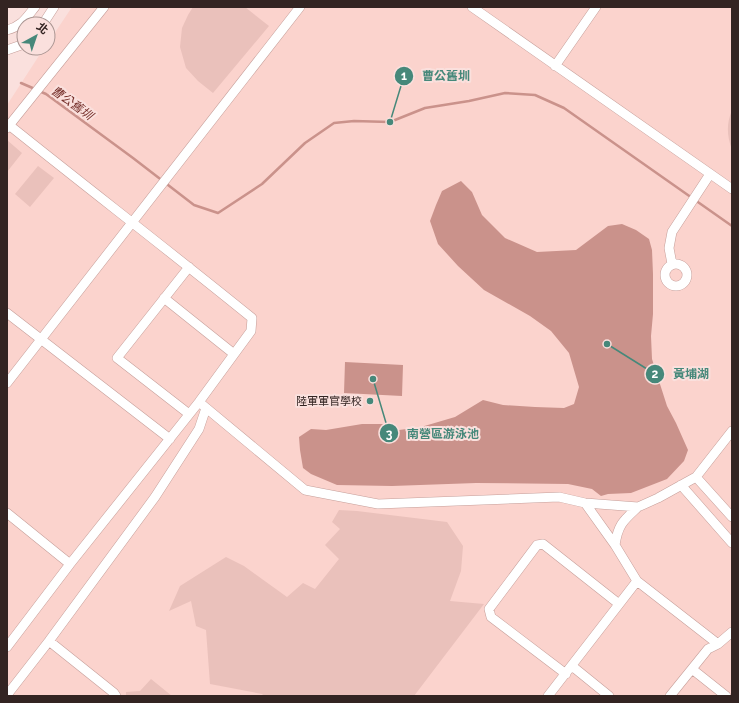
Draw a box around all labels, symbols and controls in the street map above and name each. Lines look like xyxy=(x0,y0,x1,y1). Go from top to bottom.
north arrow xyxy=(16,16,56,56)
text: 北 xyxy=(34,20,50,37)
callout: 曹公舊圳 xyxy=(394,64,478,88)
text: 1 xyxy=(401,69,407,83)
text: 曹公舊圳 xyxy=(422,69,470,83)
water label: 曹公舊圳 xyxy=(48,83,97,124)
callout: 黃埔湖 xyxy=(645,362,717,386)
text: 2 xyxy=(652,367,659,381)
text: 黃埔湖 xyxy=(673,367,709,381)
place label: 陸軍軍官學校 xyxy=(296,395,362,408)
marker: 陸軍軍官學校 xyxy=(365,396,375,406)
callout: 南營區游泳池 xyxy=(379,421,487,445)
text: 3 xyxy=(386,427,393,441)
text: 南營區游泳池 xyxy=(407,427,479,441)

